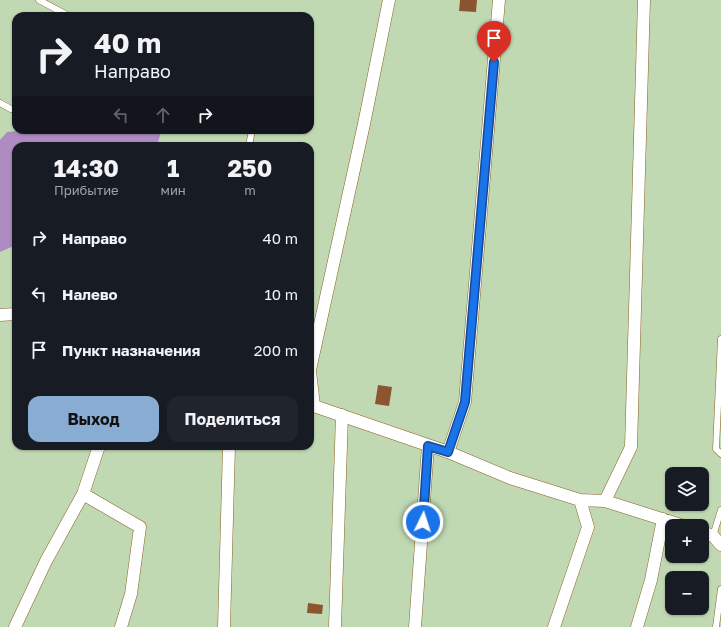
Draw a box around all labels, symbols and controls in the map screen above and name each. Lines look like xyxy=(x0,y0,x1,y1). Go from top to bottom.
pin xyxy=(477,21,511,62)
text: 40 m xyxy=(94,26,161,59)
icon: arrive xyxy=(483,27,505,49)
icon: right xyxy=(28,28,80,80)
text: Направо xyxy=(94,60,171,82)
icon: left xyxy=(110,104,132,126)
icon: ahead xyxy=(152,104,174,126)
icon: right xyxy=(194,104,216,126)
text: 14:30 xyxy=(54,153,119,182)
text: 1 xyxy=(167,153,179,182)
text: 250 xyxy=(227,153,272,182)
text: Прибытие xyxy=(54,182,119,198)
text: мин xyxy=(161,182,186,198)
text: m xyxy=(244,182,256,198)
icon: right xyxy=(28,227,50,249)
text: Направо xyxy=(62,229,127,247)
text: 40 m xyxy=(263,229,298,247)
icon: left xyxy=(28,283,50,305)
text: Налево xyxy=(62,285,118,303)
text: 10 m xyxy=(264,285,298,303)
icon: arrive xyxy=(28,339,50,361)
text: Пункт назначения xyxy=(62,341,200,359)
text: 200 m xyxy=(254,341,298,359)
button: Выход xyxy=(28,396,159,442)
button: Поделиться xyxy=(167,396,298,442)
map controls xyxy=(665,467,709,615)
button: layers xyxy=(665,467,709,511)
position arrow xyxy=(402,501,444,543)
button: + xyxy=(665,519,709,563)
button: − xyxy=(665,571,709,615)

